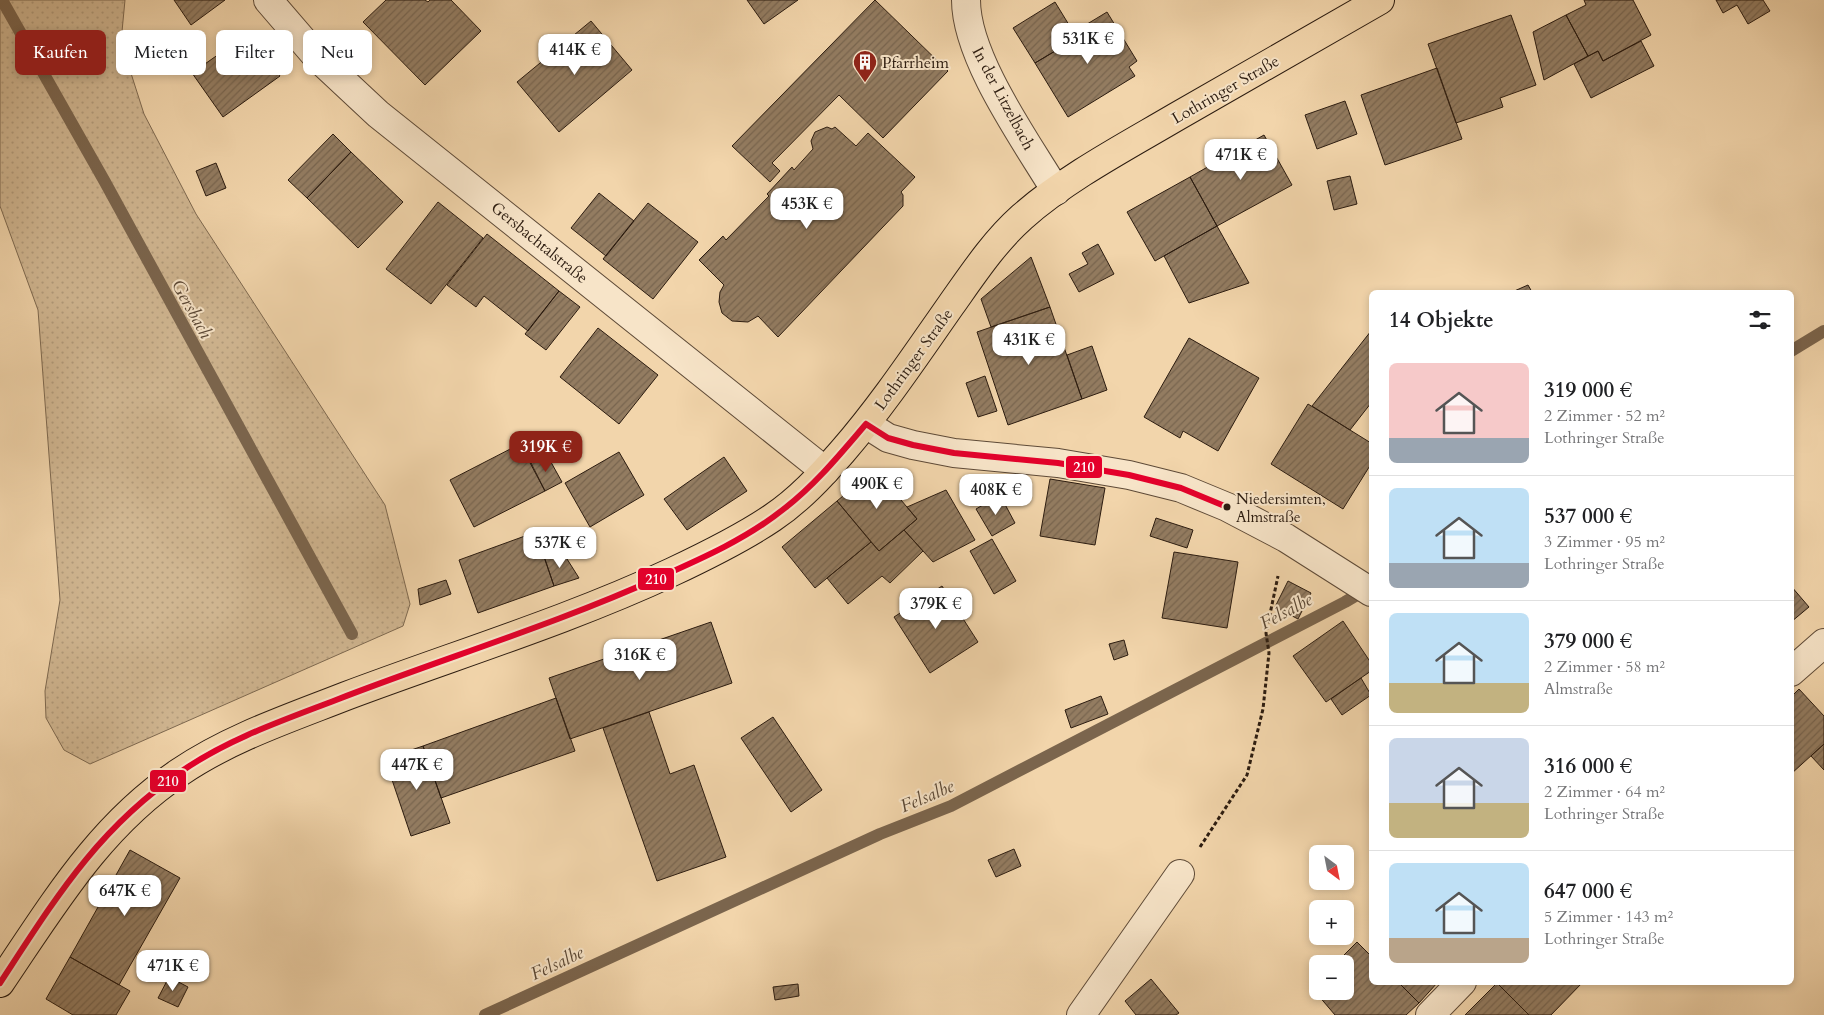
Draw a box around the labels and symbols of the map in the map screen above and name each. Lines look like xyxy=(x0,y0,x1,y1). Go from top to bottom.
pin: 531K € xyxy=(1047,22,1129,65)
pin: 414K € xyxy=(534,34,616,76)
street label: In der Litzelbach xyxy=(967,43,1040,154)
building icon: Pfarrheim xyxy=(852,49,878,83)
street label: Lothringer Straße xyxy=(1168,50,1283,130)
place label: Pfarrheim xyxy=(882,52,949,74)
pin: 471K € xyxy=(1200,138,1282,181)
pin: 453K € xyxy=(766,188,848,230)
street label: Gersbachtalstraße xyxy=(486,197,592,289)
water label: Gersbach xyxy=(165,275,218,344)
street label: Lothringer Straße xyxy=(869,304,958,415)
pin: 431K € xyxy=(988,324,1070,366)
pin: 319K € xyxy=(505,430,587,473)
line badge: 210 xyxy=(1065,455,1103,479)
text: 210 xyxy=(1073,458,1095,477)
pin: 490K € xyxy=(836,468,918,510)
pin: 408K € xyxy=(955,474,1037,516)
place label: Niedersimten, Almstraße xyxy=(1236,489,1326,527)
marker: Niedersimten, Almstraße xyxy=(1222,502,1232,512)
pin: 537K € xyxy=(519,526,601,569)
line badge: 210 xyxy=(637,567,675,591)
text: 210 xyxy=(645,570,667,589)
water label: Felsalbe xyxy=(1256,587,1318,636)
pin: 379K € xyxy=(895,588,977,630)
pin: 316K € xyxy=(599,638,681,681)
pin: 447K € xyxy=(376,748,458,791)
line badge: 210 xyxy=(149,769,187,793)
text: 210 xyxy=(157,772,179,791)
water label: Felsalbe xyxy=(897,774,959,819)
north arrow xyxy=(1309,845,1354,890)
pin: 647K € xyxy=(84,874,166,917)
water label: Felsalbe xyxy=(527,940,589,987)
pin: 471K € xyxy=(132,950,214,992)

